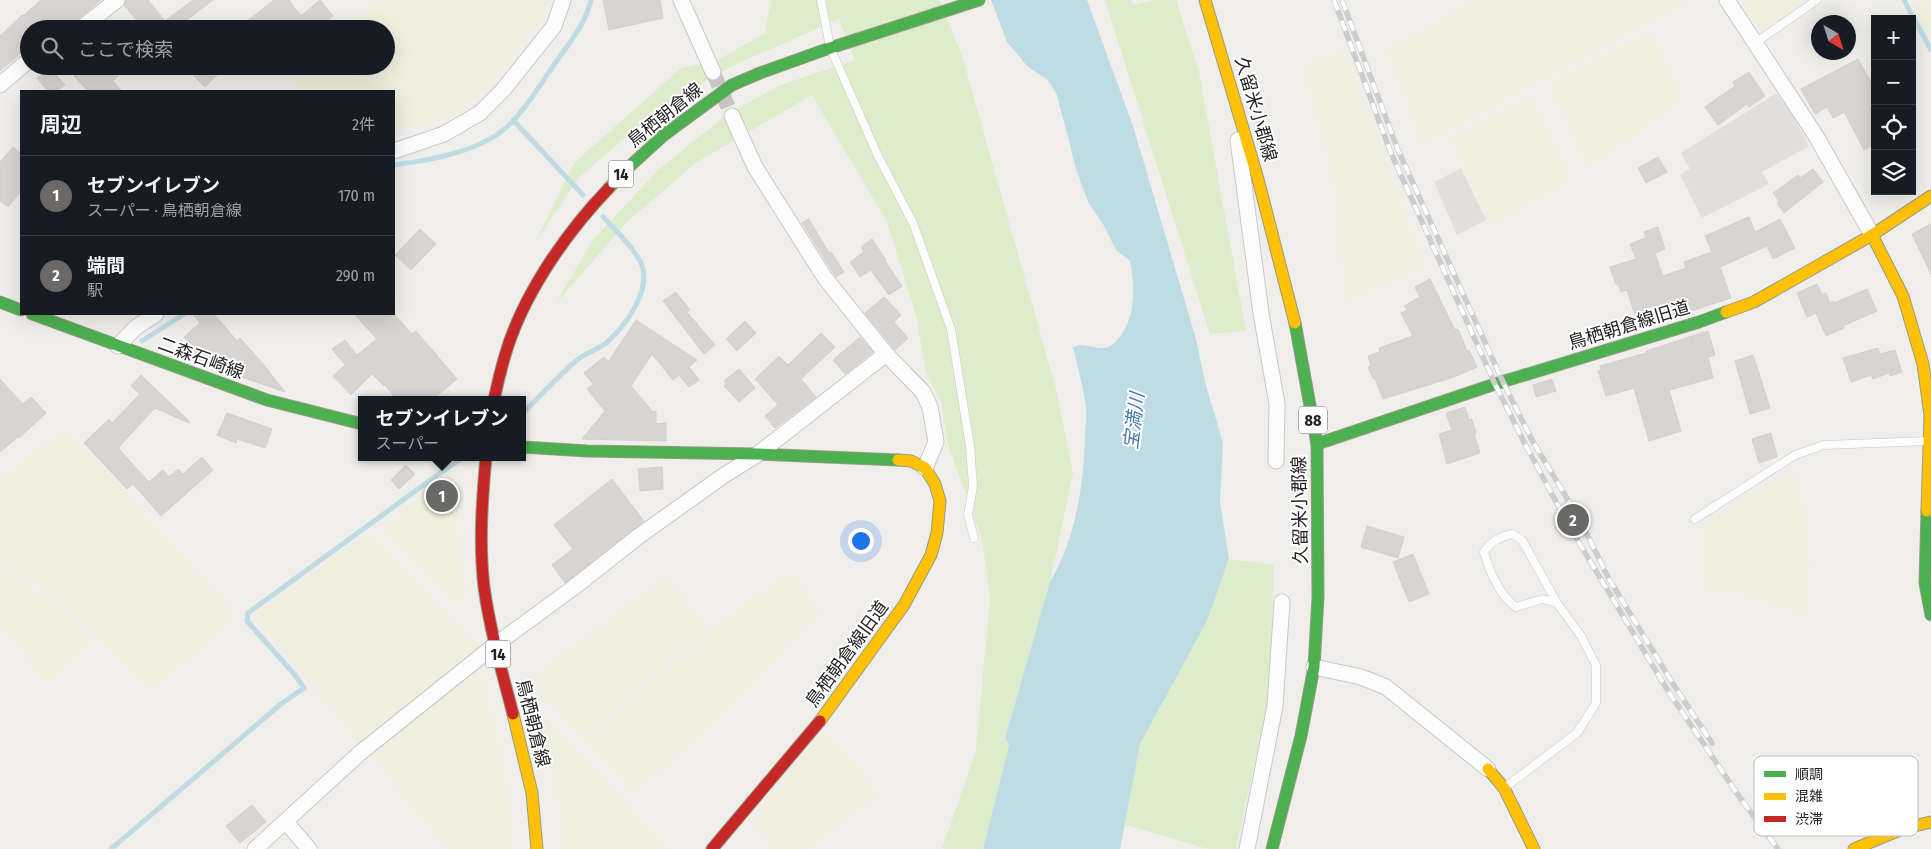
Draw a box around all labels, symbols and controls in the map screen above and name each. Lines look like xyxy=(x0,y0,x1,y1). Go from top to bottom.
north arrow xyxy=(1811,15,1856,60)
map controls xyxy=(1871,15,1916,195)
button: + xyxy=(1871,15,1916,60)
search box xyxy=(20,20,395,75)
icon: search xyxy=(38,34,66,62)
text: ここで検索 xyxy=(78,38,173,61)
street label: 久留米小郡線 xyxy=(1231,54,1281,164)
button: − xyxy=(1871,60,1916,105)
street label: 鳥栖朝倉線 xyxy=(623,78,707,152)
button: locate xyxy=(1871,105,1916,150)
text: 周辺 xyxy=(40,112,82,138)
text: 2件 xyxy=(352,115,375,134)
button: layers xyxy=(1871,150,1916,195)
road number: 14 xyxy=(608,160,634,188)
text: セブンイレブン xyxy=(87,174,220,197)
text: 1 xyxy=(53,186,59,205)
text: 170 m xyxy=(338,186,375,205)
text: スーパー · 鳥栖朝倉線 xyxy=(87,201,242,220)
text: 端間 xyxy=(87,254,125,277)
text: 2 xyxy=(52,266,60,285)
text: 290 m xyxy=(336,266,375,285)
text: 駅 xyxy=(87,281,103,300)
street label: 鳥栖朝倉線旧道 xyxy=(1566,296,1692,354)
street label: 二森石崎線 xyxy=(155,332,247,384)
water label: 宝満川 xyxy=(1119,389,1149,451)
popup xyxy=(358,396,526,461)
road number: 88 xyxy=(1299,406,1327,434)
text: セブンイレブン xyxy=(375,407,509,430)
text: スーパー xyxy=(375,434,439,453)
street label: 久留米小郡線 xyxy=(1288,456,1312,564)
pin: 1 xyxy=(426,477,458,515)
pin: 2 xyxy=(1557,501,1589,539)
your location xyxy=(848,528,874,554)
street label: 鳥栖朝倉線旧道 xyxy=(801,597,893,711)
road number: 14 xyxy=(486,641,510,668)
street label: 鳥栖朝倉線 xyxy=(511,677,555,769)
legend xyxy=(1754,756,1918,836)
text: 順調 xyxy=(1795,766,1823,783)
text: 混雑 xyxy=(1795,788,1823,805)
text: 渋滞 xyxy=(1795,811,1823,828)

